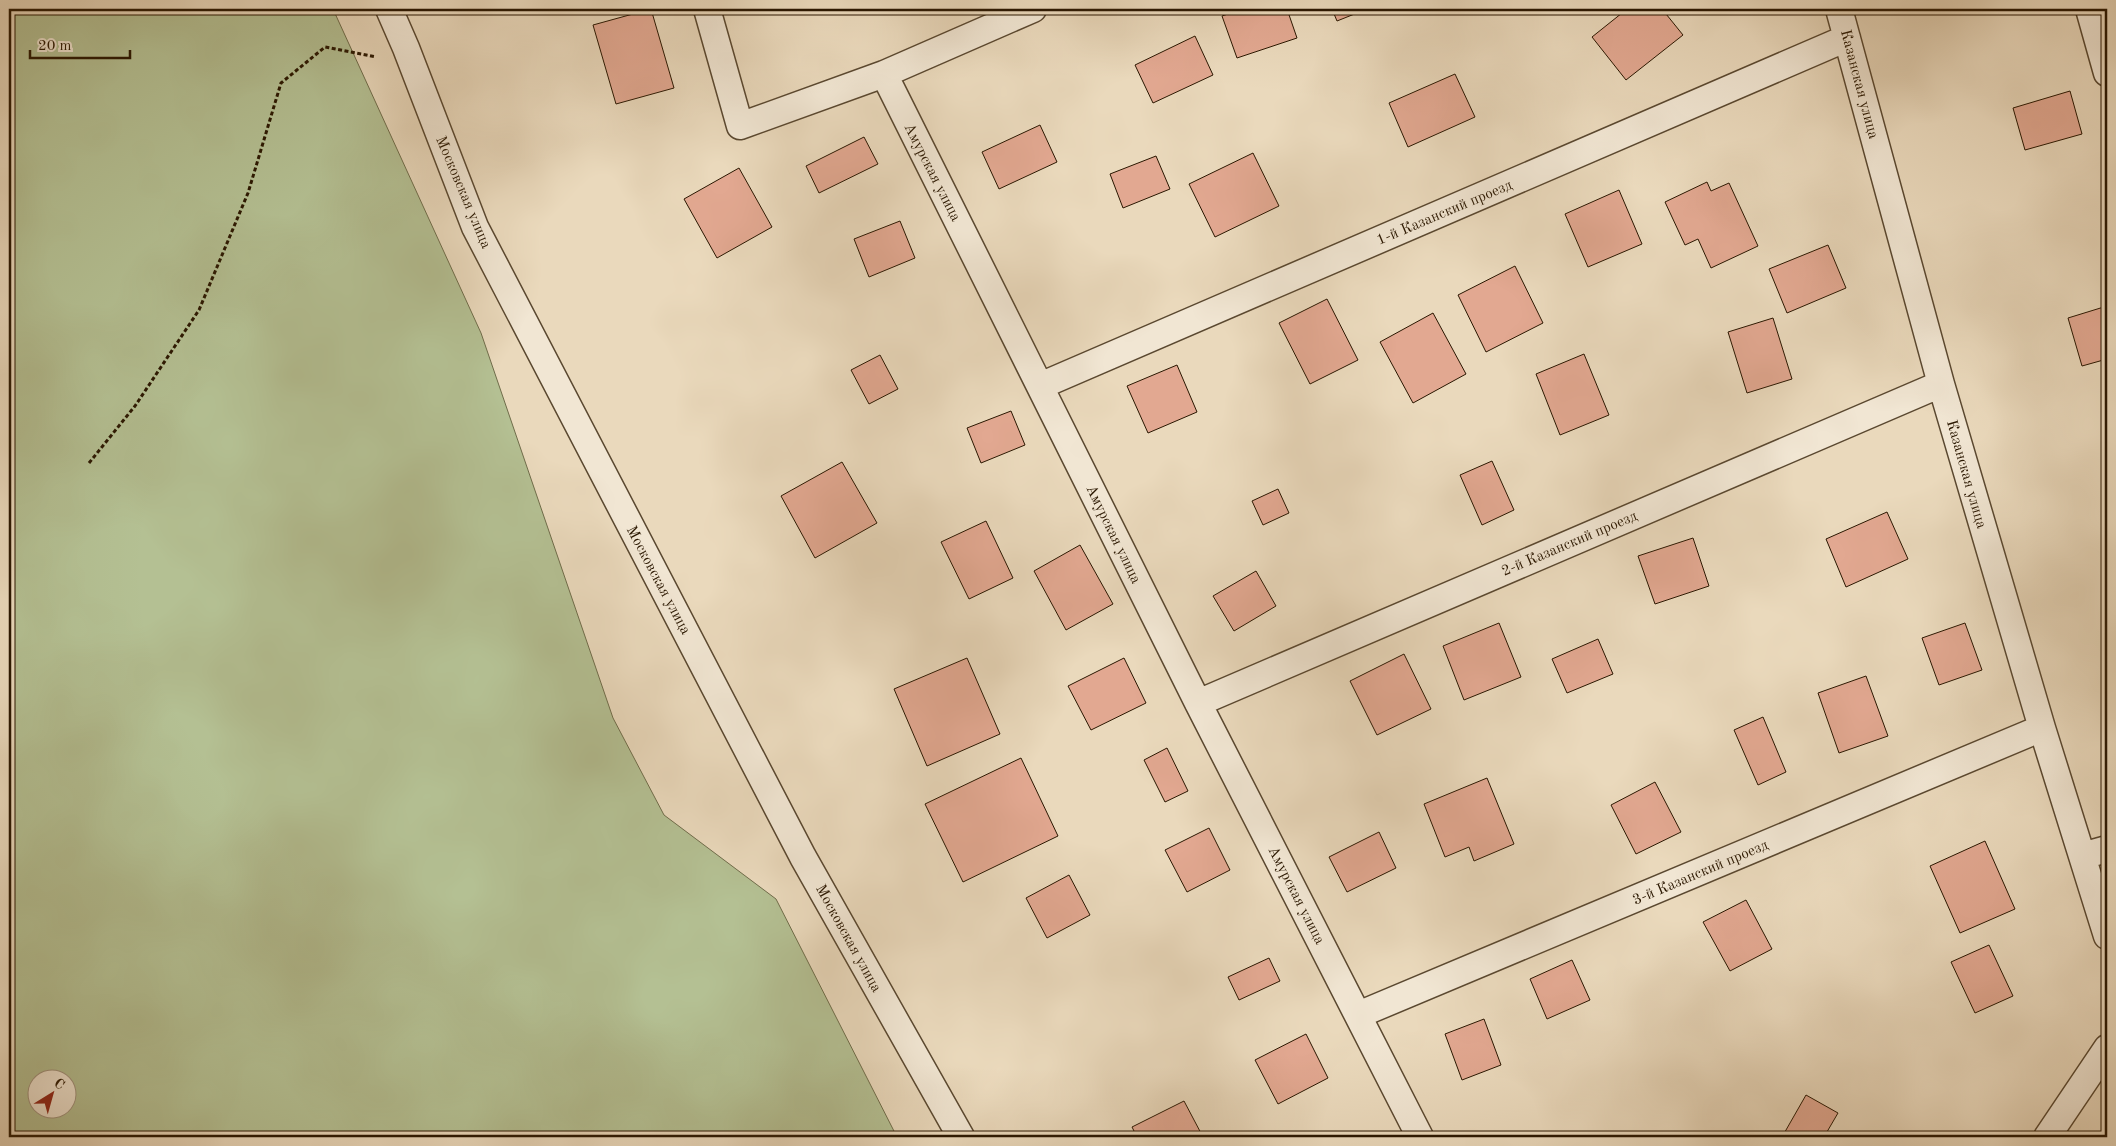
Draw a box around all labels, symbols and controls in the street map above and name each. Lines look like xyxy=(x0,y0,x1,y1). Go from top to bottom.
scale bar xyxy=(30,28,130,60)
street label: Казанская улица xyxy=(1837,28,1880,141)
text: 20 m xyxy=(38,39,72,54)
street label: Амурская улица xyxy=(901,121,963,225)
street label: Московская улица xyxy=(432,134,493,252)
street label: 1-й Казанский проезд xyxy=(1375,178,1515,249)
street label: Казанская улица xyxy=(1943,418,1988,531)
street label: Амурская улица xyxy=(1082,483,1143,587)
street label: 2-й Казанский проезд xyxy=(1500,509,1640,580)
street label: Московская улица xyxy=(623,524,693,638)
street label: 3-й Казанский проезд xyxy=(1631,838,1771,909)
street label: Амурская улица xyxy=(1265,844,1327,948)
street label: Московская улица xyxy=(812,882,884,996)
north arrow xyxy=(28,1068,78,1118)
text: С xyxy=(51,1076,67,1093)

